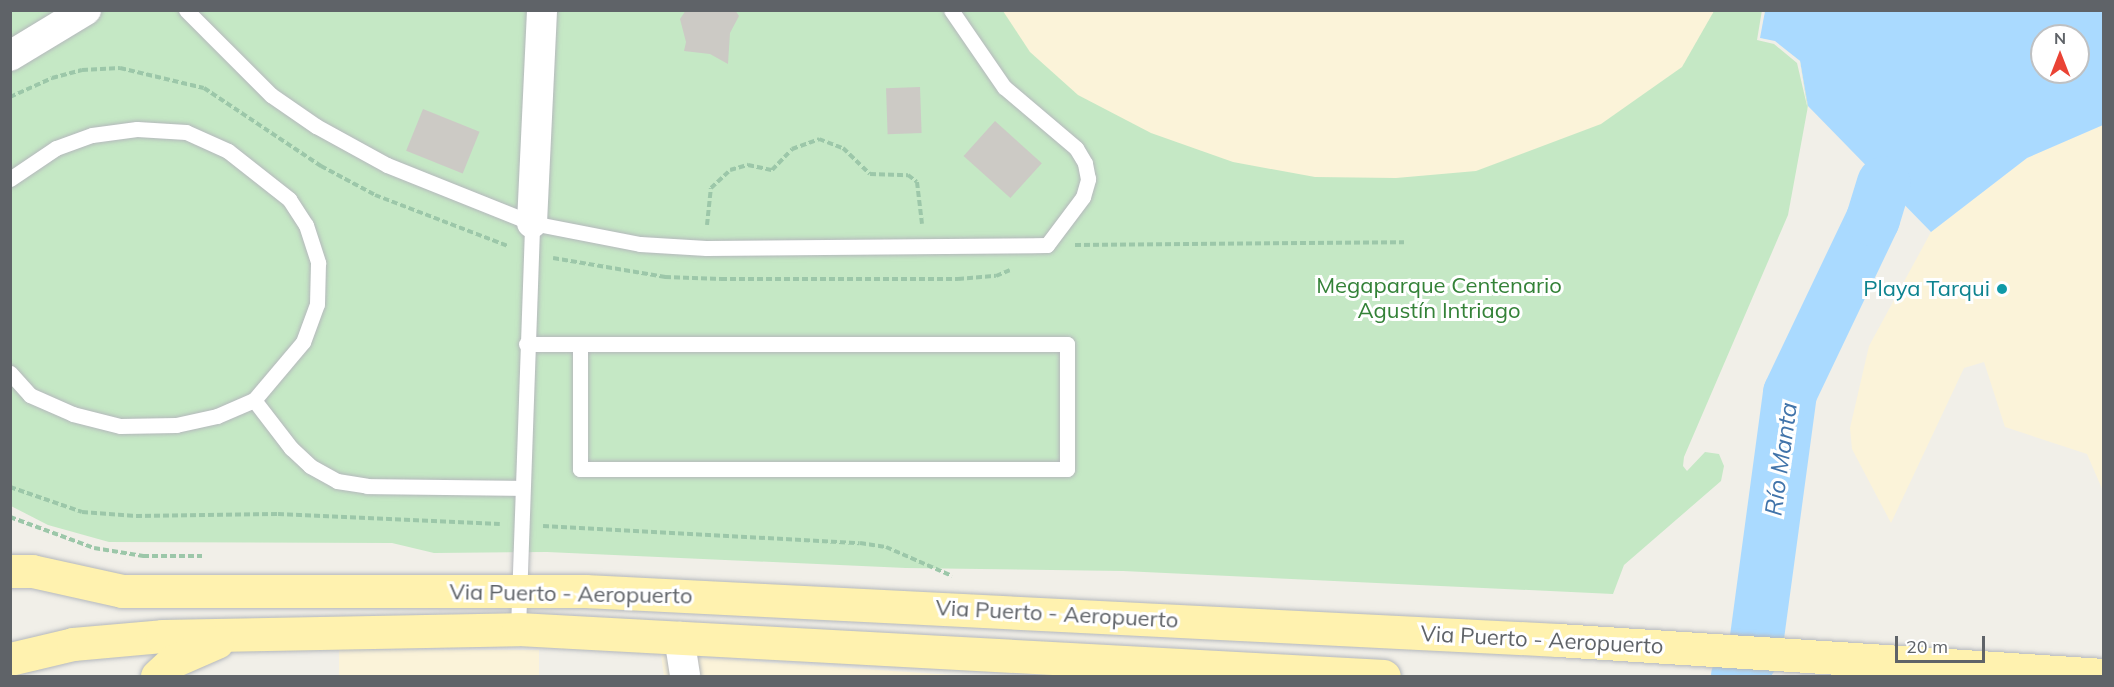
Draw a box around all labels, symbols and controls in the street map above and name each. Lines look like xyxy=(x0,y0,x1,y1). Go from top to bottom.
north arrow xyxy=(2030,24,2090,84)
text: N xyxy=(2054,28,2066,48)
park label: Megaparque Centenario Agustín Intriago xyxy=(1316,272,1562,324)
place label: Playa Tarqui xyxy=(1863,276,1990,302)
marker: Playa Tarqui xyxy=(1995,282,2009,296)
water label: Río Manta xyxy=(1759,400,1803,518)
street label: Via Puerto - Aeropuerto xyxy=(449,579,693,609)
street label: Via Puerto - Aeropuerto xyxy=(935,594,1179,634)
street label: Via Puerto - Aeropuerto xyxy=(1420,620,1664,660)
scale bar xyxy=(1898,624,1988,662)
text: 20 m xyxy=(1906,635,1948,658)

